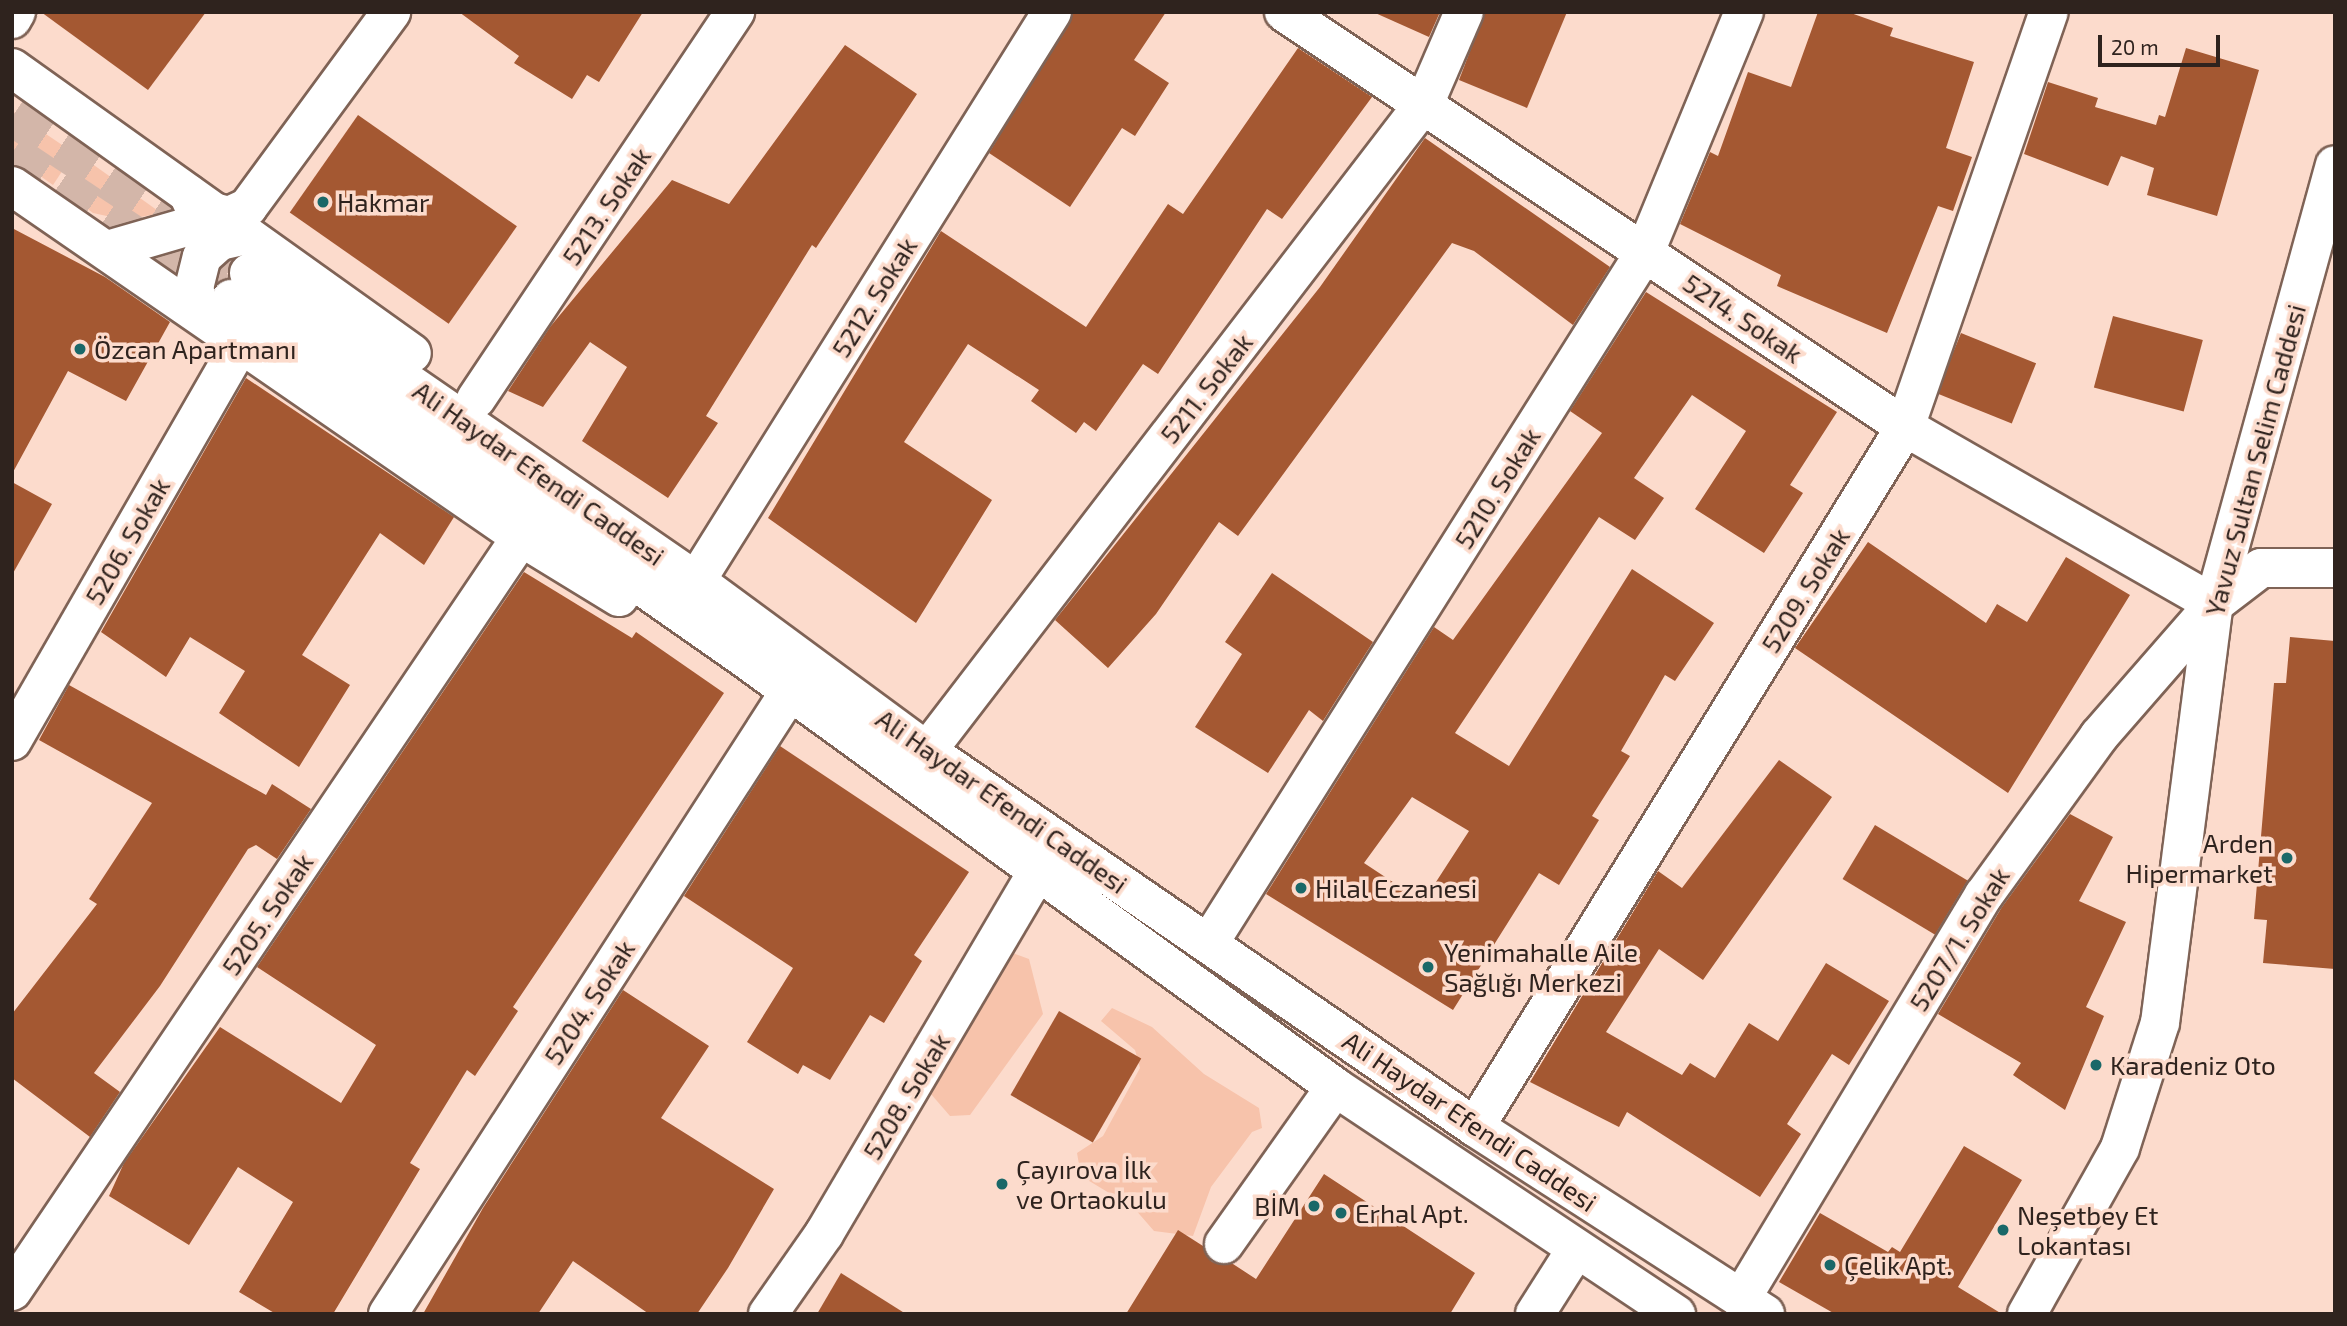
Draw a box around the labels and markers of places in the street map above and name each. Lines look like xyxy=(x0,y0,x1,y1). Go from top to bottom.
place label: Hakmar xyxy=(337,186,429,218)
marker: Hakmar xyxy=(315,194,331,210)
place label: Özcan Apartmanı xyxy=(94,333,297,365)
marker: Özcan Apartmanı xyxy=(72,341,88,357)
place label: Arden Hipermarket xyxy=(2126,827,2273,888)
marker: Arden Hipermarket xyxy=(2279,850,2295,866)
place label: Hilal Eczanesi xyxy=(1315,872,1478,904)
marker: Hilal Eczanesi xyxy=(1293,880,1309,896)
place label: Yenimahalle Aile Sağlığı Merkezi xyxy=(1444,936,1639,998)
marker: Yenimahalle Aile Sağlığı Merkezi xyxy=(1418,957,1438,977)
place label: Karadeniz Oto xyxy=(2110,1049,2276,1081)
marker: Karadeniz Oto xyxy=(2088,1057,2104,1073)
place label: Çayırova İlk ve Ortaokulu xyxy=(1016,1153,1167,1214)
marker: Çayırova İlk ve Ortaokulu xyxy=(994,1176,1010,1192)
place label: BİM xyxy=(1254,1190,1300,1222)
place label: Erhal Apt. xyxy=(1355,1197,1470,1229)
marker: BİM xyxy=(1306,1198,1322,1214)
place label: Neşetbey Et Lokantası xyxy=(2017,1199,2159,1260)
marker: Erhal Apt. xyxy=(1333,1205,1349,1221)
marker: Neşetbey Et Lokantası xyxy=(1995,1222,2011,1238)
place label: Çelik Apt. xyxy=(1844,1249,1953,1281)
marker: Çelik Apt. xyxy=(1822,1257,1838,1273)

